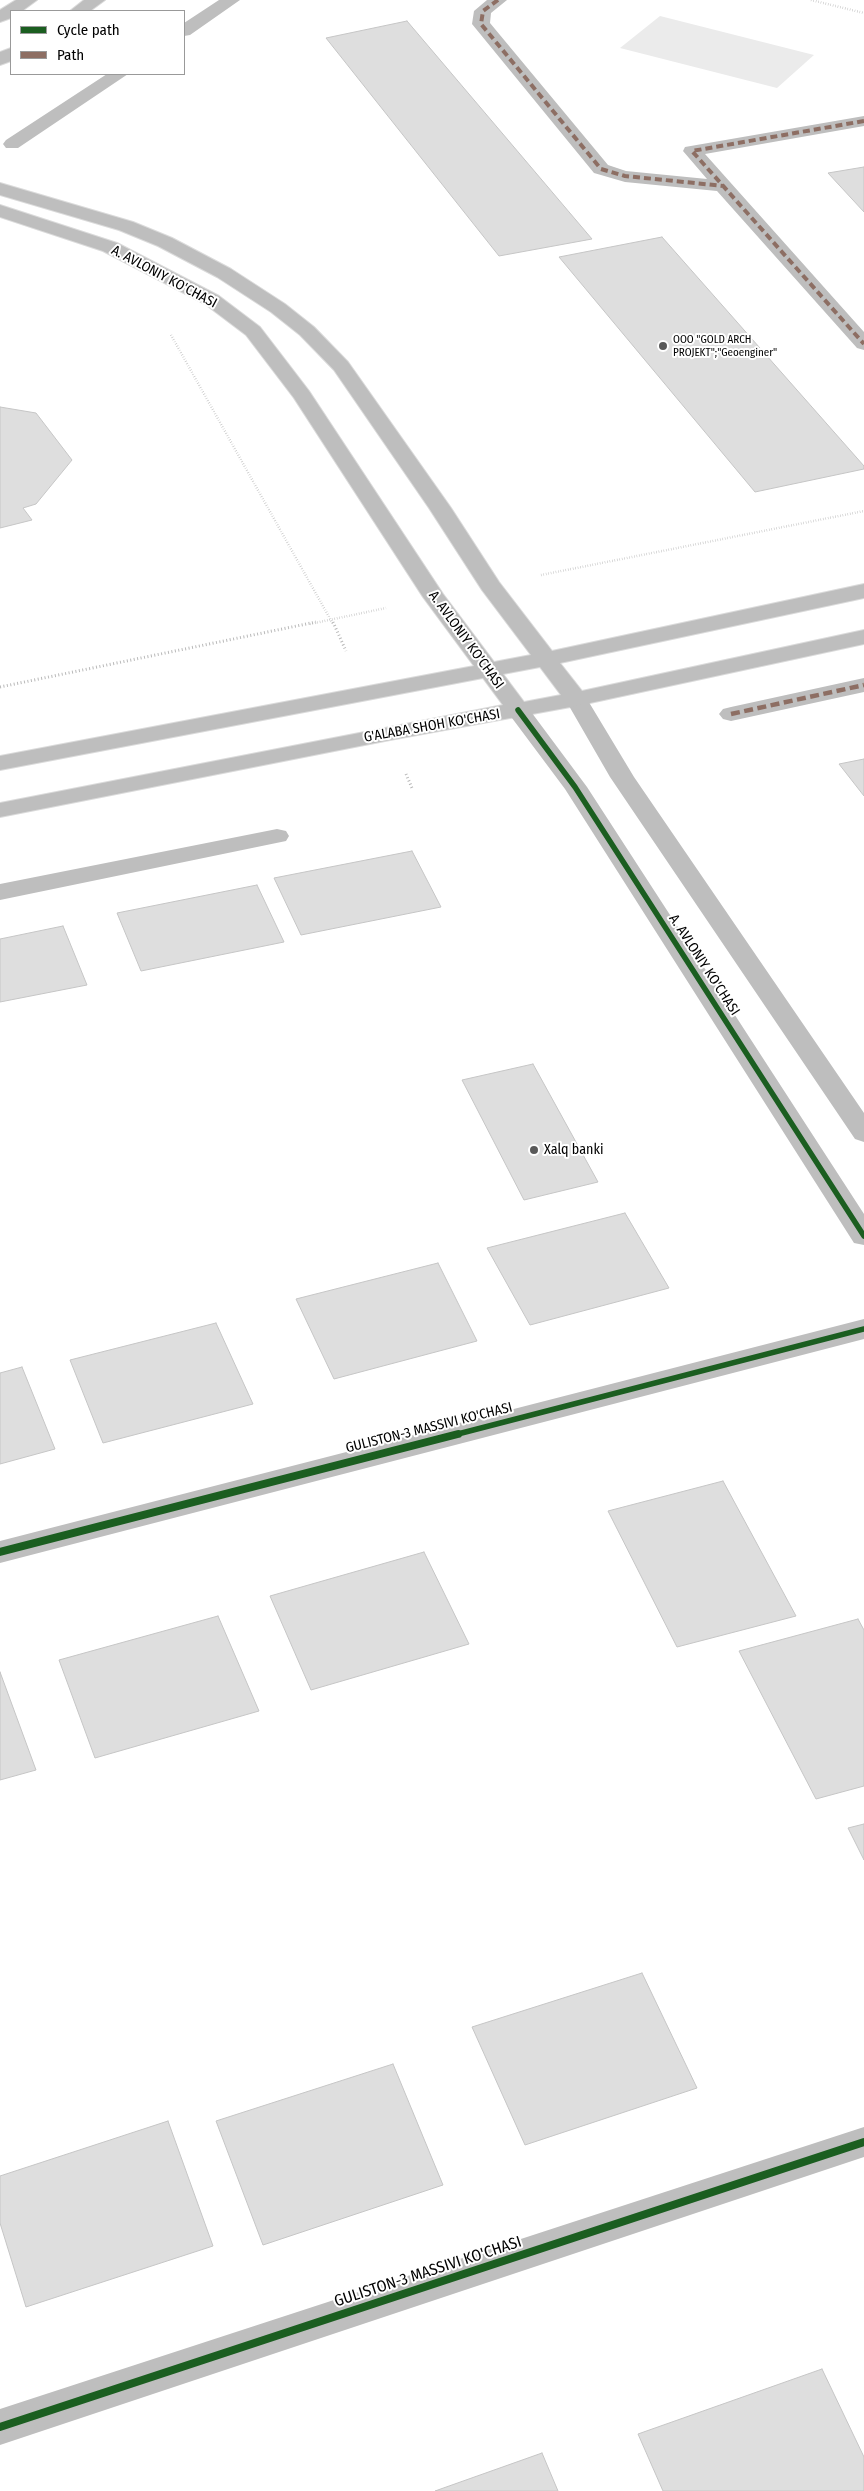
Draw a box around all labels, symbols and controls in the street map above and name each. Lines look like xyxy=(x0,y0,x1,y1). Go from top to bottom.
legend xyxy=(10,10,185,75)
text: Cycle path xyxy=(57,21,120,39)
text: Path xyxy=(57,46,84,64)
street label: A. AVLONIY KO'CHASI xyxy=(108,242,220,312)
place label: ООО "GOLD ARCH PROJEKT";"Geoenginer" xyxy=(673,333,777,359)
marker: ООО "GOLD ARCH PROJEKT";"Geoenginer" xyxy=(657,340,669,352)
street label: A. AVLONIY KO'CHASI xyxy=(425,588,507,692)
street label: G'ALABA SHOH KO'CHASI xyxy=(363,706,501,746)
street label: A. AVLONIY KO'CHASI xyxy=(665,911,743,1019)
place label: Xalq banki xyxy=(544,1142,603,1158)
marker: Xalq banki xyxy=(528,1144,540,1156)
street label: GULISTON-3 MASSIVI KO'CHASI xyxy=(344,1399,514,1457)
street label: GULISTON-3 MASSIVI KO'CHASI xyxy=(332,2233,524,2311)

